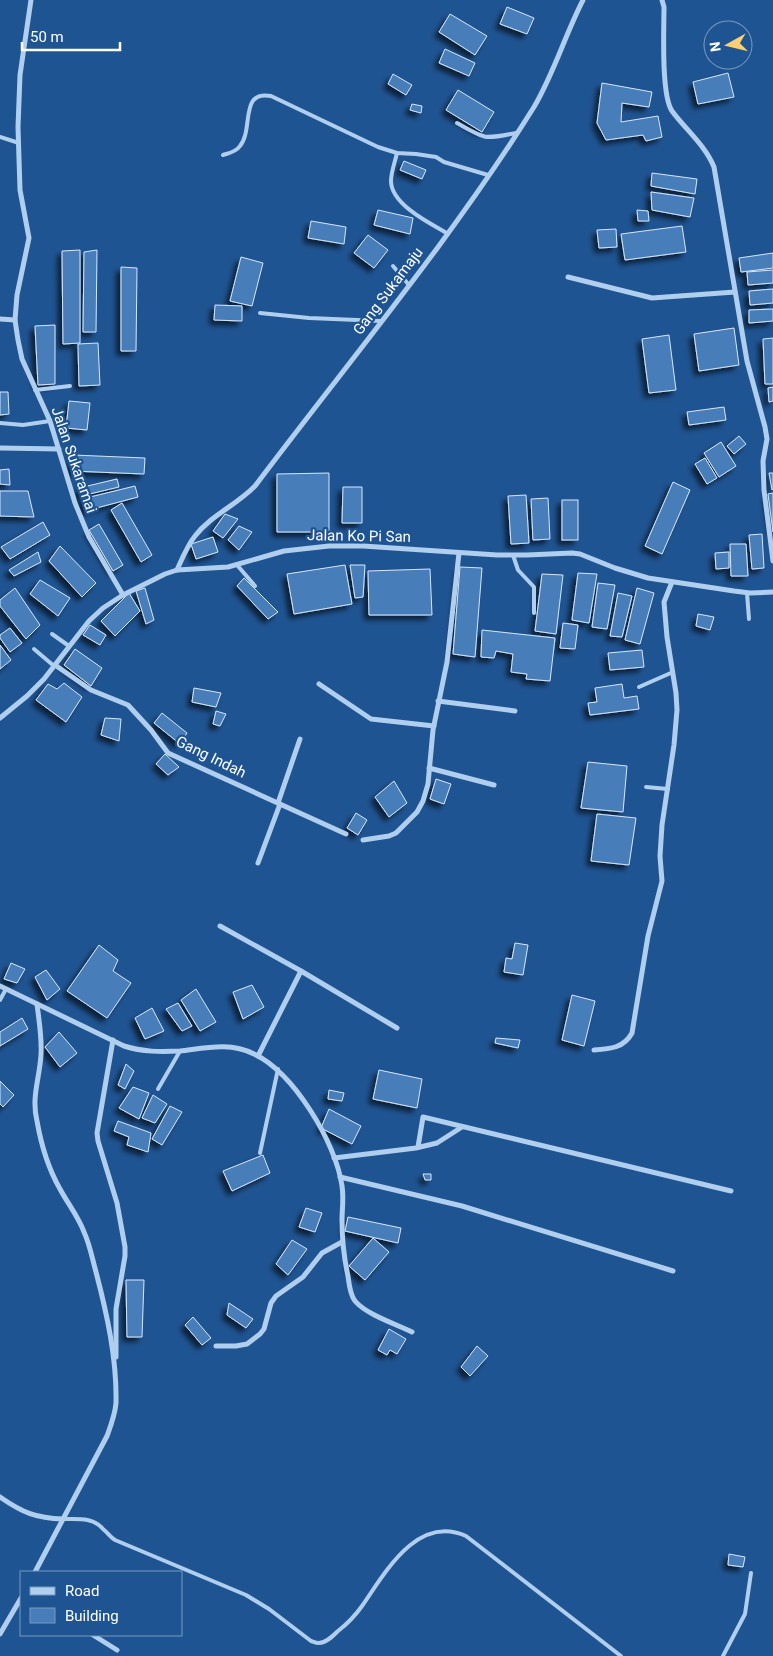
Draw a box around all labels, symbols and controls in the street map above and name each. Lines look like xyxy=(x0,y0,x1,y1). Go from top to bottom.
scale bar xyxy=(22,20,120,52)
north arrow xyxy=(703,20,753,70)
text: 50 m xyxy=(30,28,64,46)
text: N xyxy=(707,41,724,53)
street label: Gang Sukamaju xyxy=(349,244,427,338)
street label: Jalan Sukaramai xyxy=(47,405,101,515)
street label: Jalan Ko Pi San xyxy=(307,526,411,546)
street label: Gang Indah xyxy=(173,732,249,782)
legend xyxy=(20,1571,182,1636)
text: Road xyxy=(65,1582,99,1600)
text: Building xyxy=(65,1607,119,1625)

